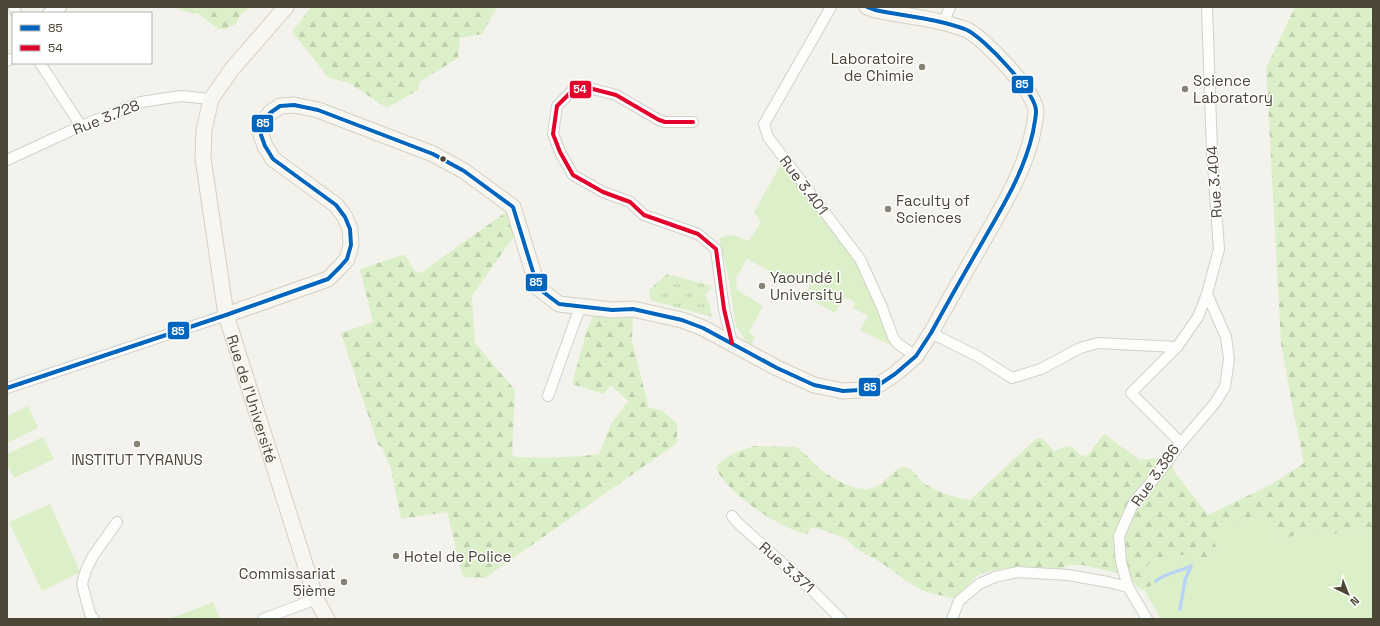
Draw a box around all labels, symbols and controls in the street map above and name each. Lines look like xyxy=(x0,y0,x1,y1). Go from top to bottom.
legend xyxy=(12,12,152,64)
text: 85 xyxy=(48,20,63,36)
text: 54 xyxy=(48,40,63,56)
place label: Laboratoire de Chimie xyxy=(831,49,914,85)
marker: Laboratoire de Chimie xyxy=(917,62,927,72)
place label: Science Laboratory xyxy=(1193,71,1273,107)
line badge: 85 xyxy=(1011,75,1034,94)
text: 85 xyxy=(1015,77,1029,91)
line badge: 54 xyxy=(569,80,592,99)
text: 54 xyxy=(573,82,587,96)
marker: Science Laboratory xyxy=(1180,84,1190,94)
street label: Rue 3.728 xyxy=(70,95,142,139)
line badge: 85 xyxy=(251,114,274,133)
text: 85 xyxy=(256,116,270,130)
street label: Rue 3.404 xyxy=(1202,145,1226,219)
street label: Rue 3.401 xyxy=(775,152,833,218)
unlabelled marker xyxy=(438,154,448,164)
place label: Faculty of Sciences xyxy=(896,191,970,227)
marker: Faculty of Sciences xyxy=(883,204,893,214)
place label: Yaoundé I University xyxy=(770,268,843,304)
line badge: 85 xyxy=(525,273,548,292)
text: 85 xyxy=(529,275,543,289)
marker: Yaoundé I University xyxy=(757,281,767,291)
line badge: 85 xyxy=(167,321,190,340)
text: 85 xyxy=(171,324,185,338)
street label: Rue de l'Université xyxy=(223,332,282,465)
line badge: 85 xyxy=(858,377,881,397)
text: 85 xyxy=(863,380,877,394)
marker: INSTITUT TYRANUS xyxy=(132,439,142,449)
street label: Rue 3.386 xyxy=(1127,440,1183,510)
place label: INSTITUT TYRANUS xyxy=(71,450,203,469)
street label: Rue 3.371 xyxy=(755,537,819,597)
place label: Hotel de Police xyxy=(404,547,512,566)
marker: Hotel de Police xyxy=(391,551,401,561)
place label: Commissariat 5ième xyxy=(239,564,336,600)
north arrow xyxy=(1328,574,1368,614)
marker: Commissariat 5ième xyxy=(339,577,349,587)
text: N xyxy=(1347,594,1362,609)

